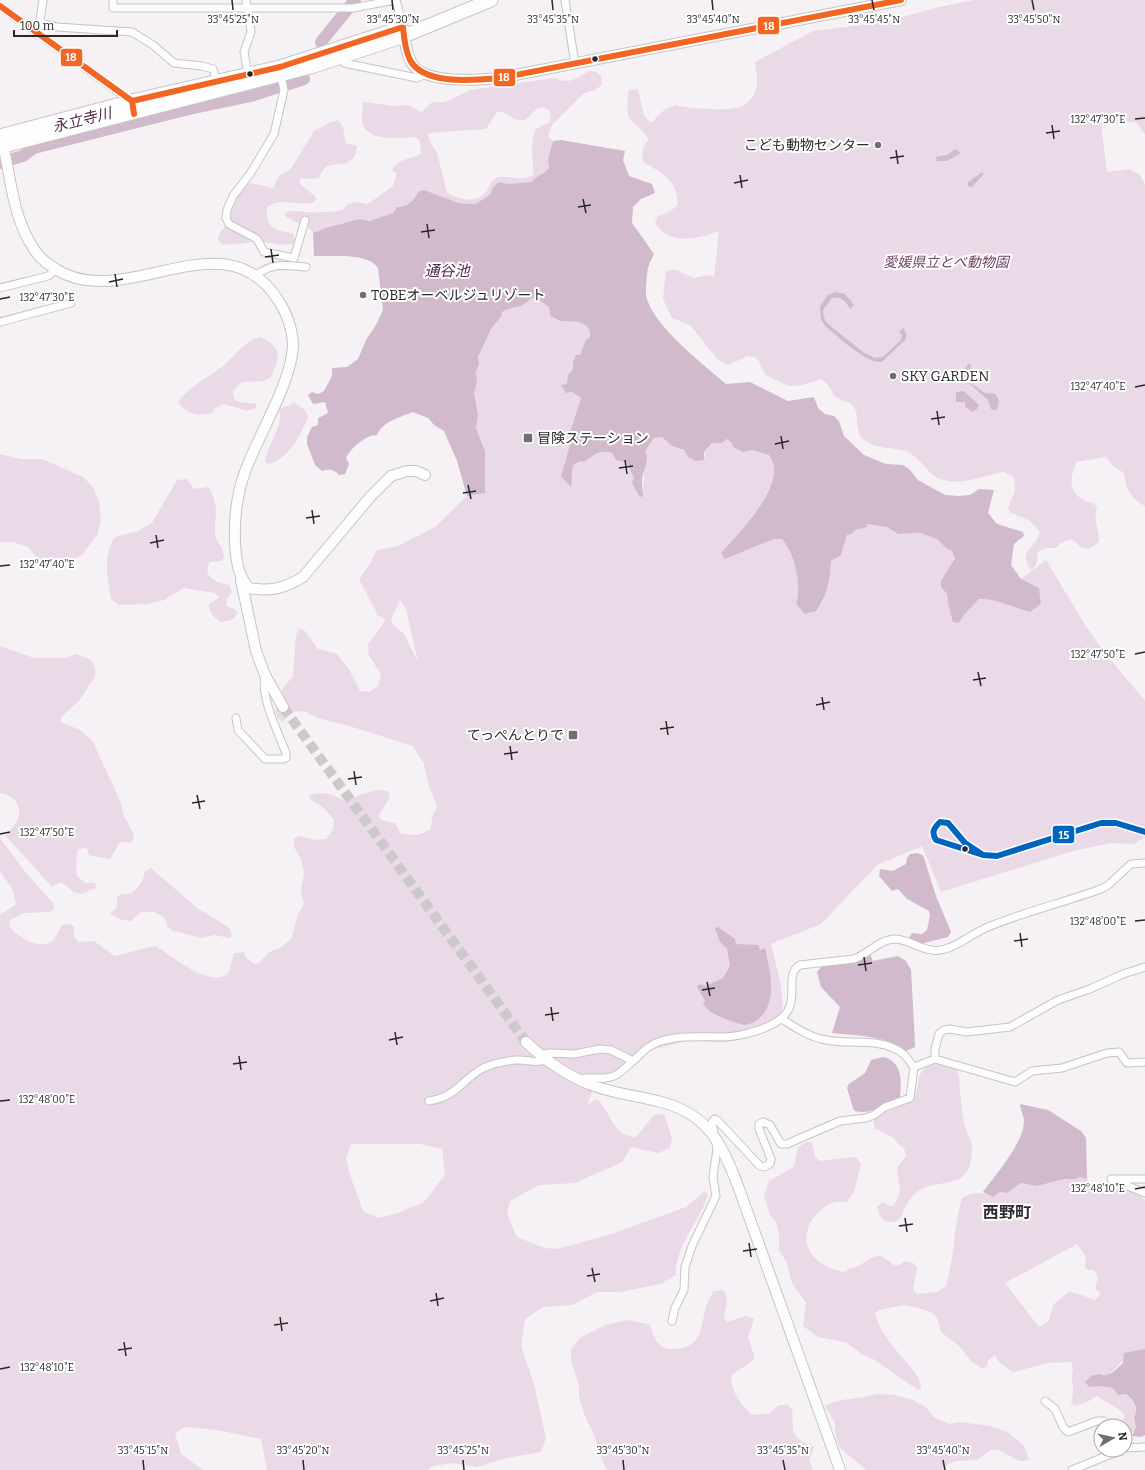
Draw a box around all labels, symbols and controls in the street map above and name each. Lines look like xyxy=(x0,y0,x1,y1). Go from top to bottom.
scale bar xyxy=(14,12,117,38)
text: 33°45'25"N xyxy=(207,14,259,26)
text: 33°45'30"N xyxy=(366,14,420,26)
text: 33°45'35"N xyxy=(527,14,579,26)
text: 33°45'40"N xyxy=(686,14,740,26)
text: 33°45'45"N xyxy=(848,14,900,26)
text: 33°45'50"N xyxy=(1008,14,1060,26)
line badge: 18 xyxy=(757,16,780,35)
text: 100 m xyxy=(20,19,55,33)
text: 18 xyxy=(763,20,775,33)
line badge: 18 xyxy=(60,48,83,67)
text: 18 xyxy=(65,51,77,64)
unlabelled marker xyxy=(590,54,600,64)
line badge: 18 xyxy=(493,68,516,87)
unlabelled marker xyxy=(245,69,255,79)
text: 18 xyxy=(498,71,510,84)
water label: 永立寺川 xyxy=(51,104,115,136)
text: 132°47'30"E xyxy=(1071,114,1125,126)
place label: こども動物センター xyxy=(744,137,870,154)
marker: こども動物センター xyxy=(873,140,883,150)
park label: 愛媛県立とべ動物園 xyxy=(883,254,1011,271)
water label: 通谷池 xyxy=(424,262,471,280)
place label: TOBEオーベルジュリゾート xyxy=(371,287,546,304)
marker: TOBEオーベルジュリゾート xyxy=(358,290,368,300)
text: 132°47'30"E xyxy=(20,292,74,304)
place label: SKY GARDEN xyxy=(901,368,989,385)
marker: SKY GARDEN xyxy=(888,371,898,381)
text: 132°47'40"E xyxy=(1070,381,1126,393)
place label: 冒険ステーション xyxy=(537,430,649,447)
marker: 冒険ステーション xyxy=(522,432,534,444)
text: 132°47'40"E xyxy=(19,559,75,571)
text: 132°47'50"E xyxy=(1071,649,1125,661)
place label: てっぺんとりで xyxy=(467,727,564,744)
marker: てっぺんとりで xyxy=(567,729,579,741)
line badge: 15 xyxy=(1052,825,1075,844)
text: 132°47'50"E xyxy=(20,827,74,839)
text: 15 xyxy=(1059,829,1069,842)
unlabelled marker xyxy=(960,844,970,854)
text: 132°48'00"E xyxy=(1070,916,1126,928)
text: 132°48'00"E xyxy=(19,1094,75,1106)
text: 132°48'10"E xyxy=(1071,1183,1125,1195)
district label: 西野町 xyxy=(983,1203,1031,1222)
text: 132°48'10"E xyxy=(20,1362,74,1374)
north arrow xyxy=(1093,1418,1133,1458)
text: N xyxy=(1115,1431,1130,1442)
text: 33°45'15"N xyxy=(118,1445,168,1457)
text: 33°45'20"N xyxy=(277,1445,329,1457)
text: 33°45'25"N xyxy=(437,1445,489,1457)
text: 33°45'30"N xyxy=(596,1445,650,1457)
text: 33°45'35"N xyxy=(757,1445,809,1457)
text: 33°45'40"N xyxy=(916,1445,970,1457)

